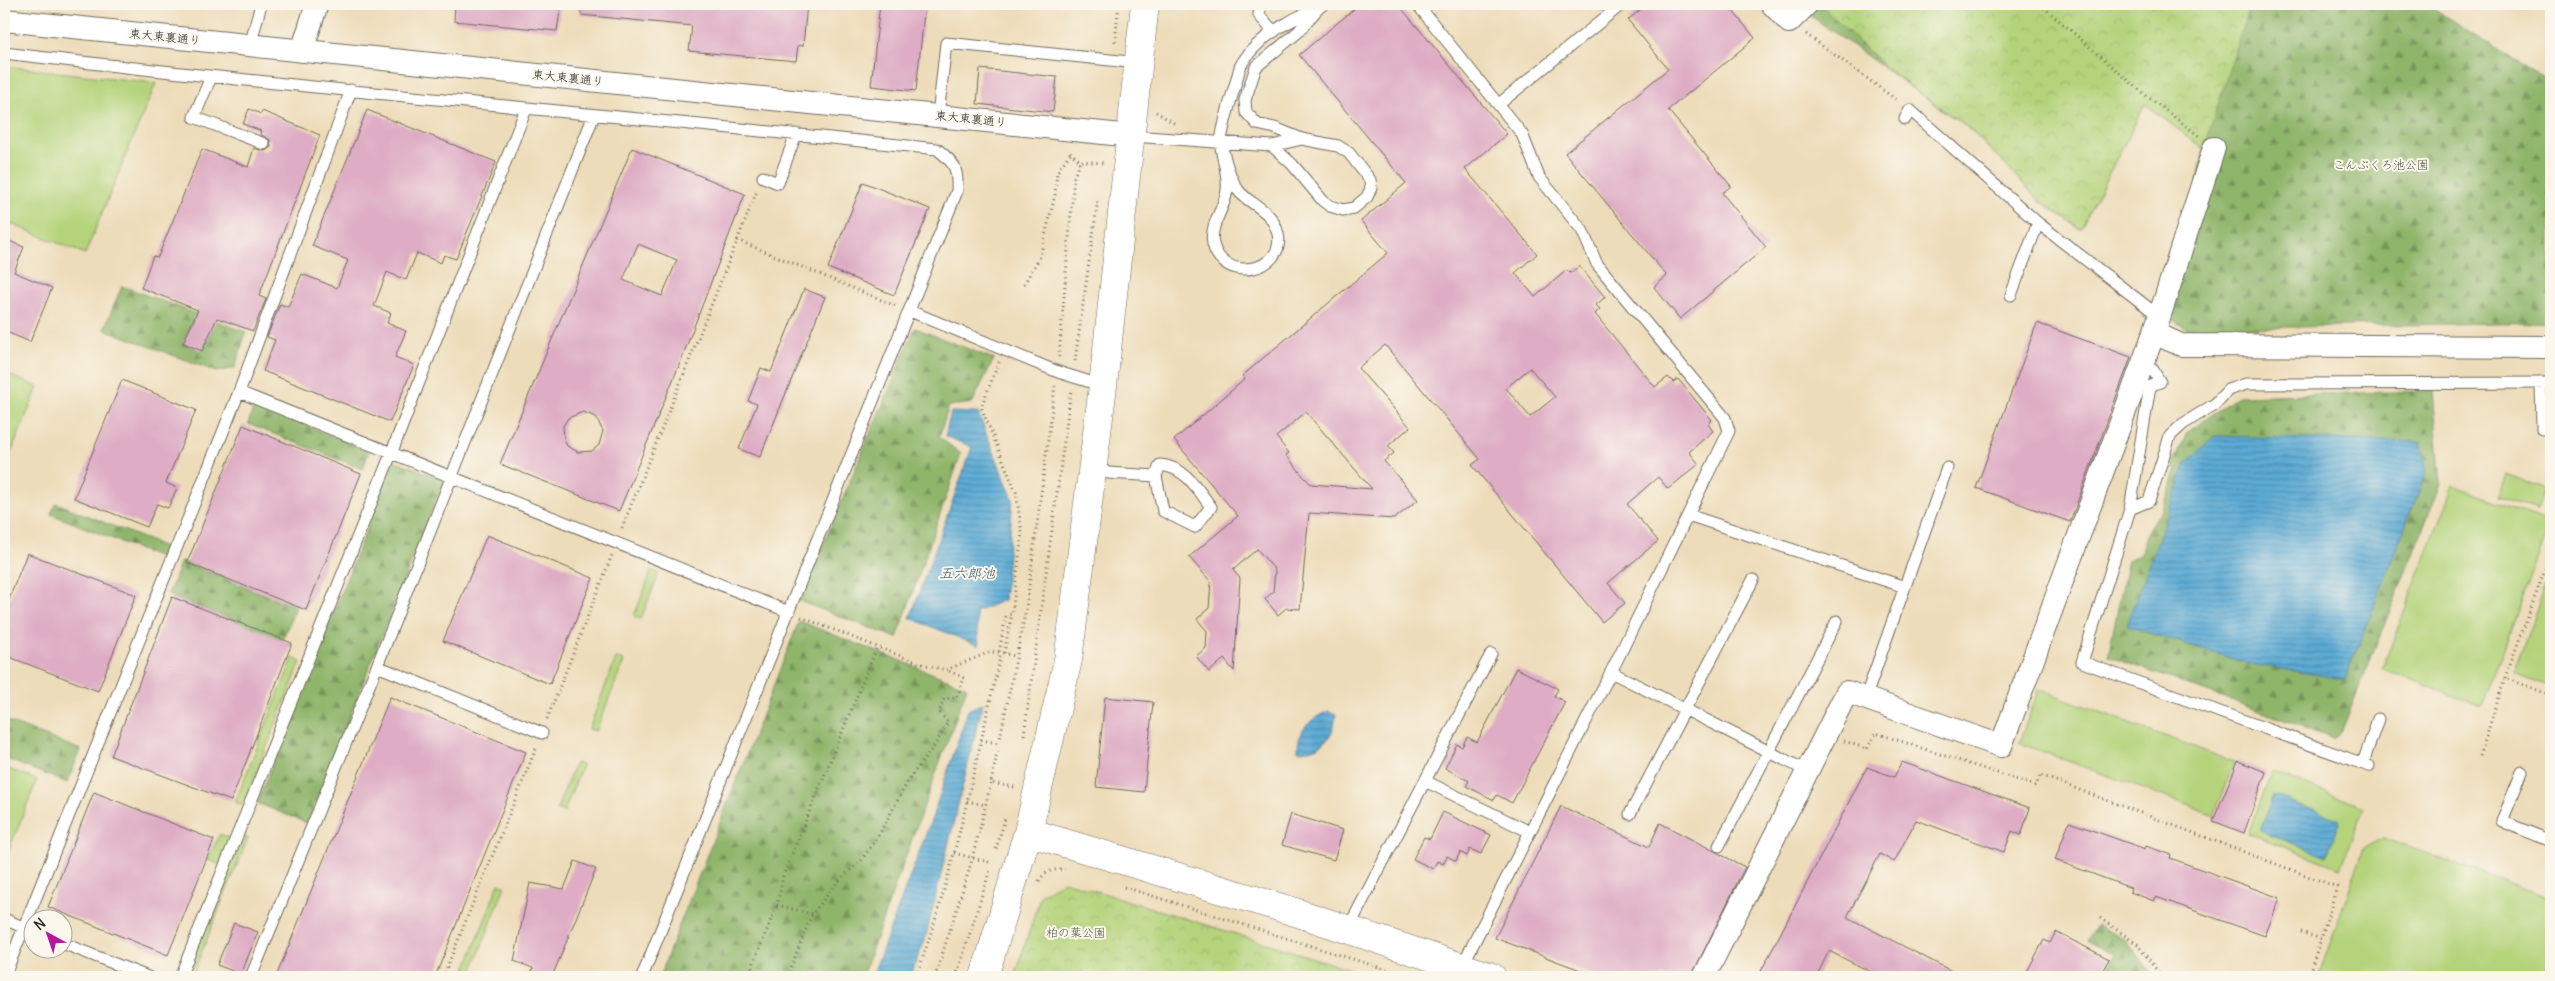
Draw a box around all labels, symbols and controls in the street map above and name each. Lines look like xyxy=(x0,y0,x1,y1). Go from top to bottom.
street label: 東大東裏通り xyxy=(128,25,202,48)
street label: 東大東裏通り xyxy=(531,66,605,89)
street label: 東大東裏通り xyxy=(934,107,1008,130)
park label: こんぶくろ池公園 xyxy=(2333,157,2429,172)
water label: 五六郎池 xyxy=(939,564,996,582)
north arrow xyxy=(22,908,72,958)
text: N xyxy=(30,914,49,934)
park label: 柏の葉公園 xyxy=(1046,925,1106,940)

